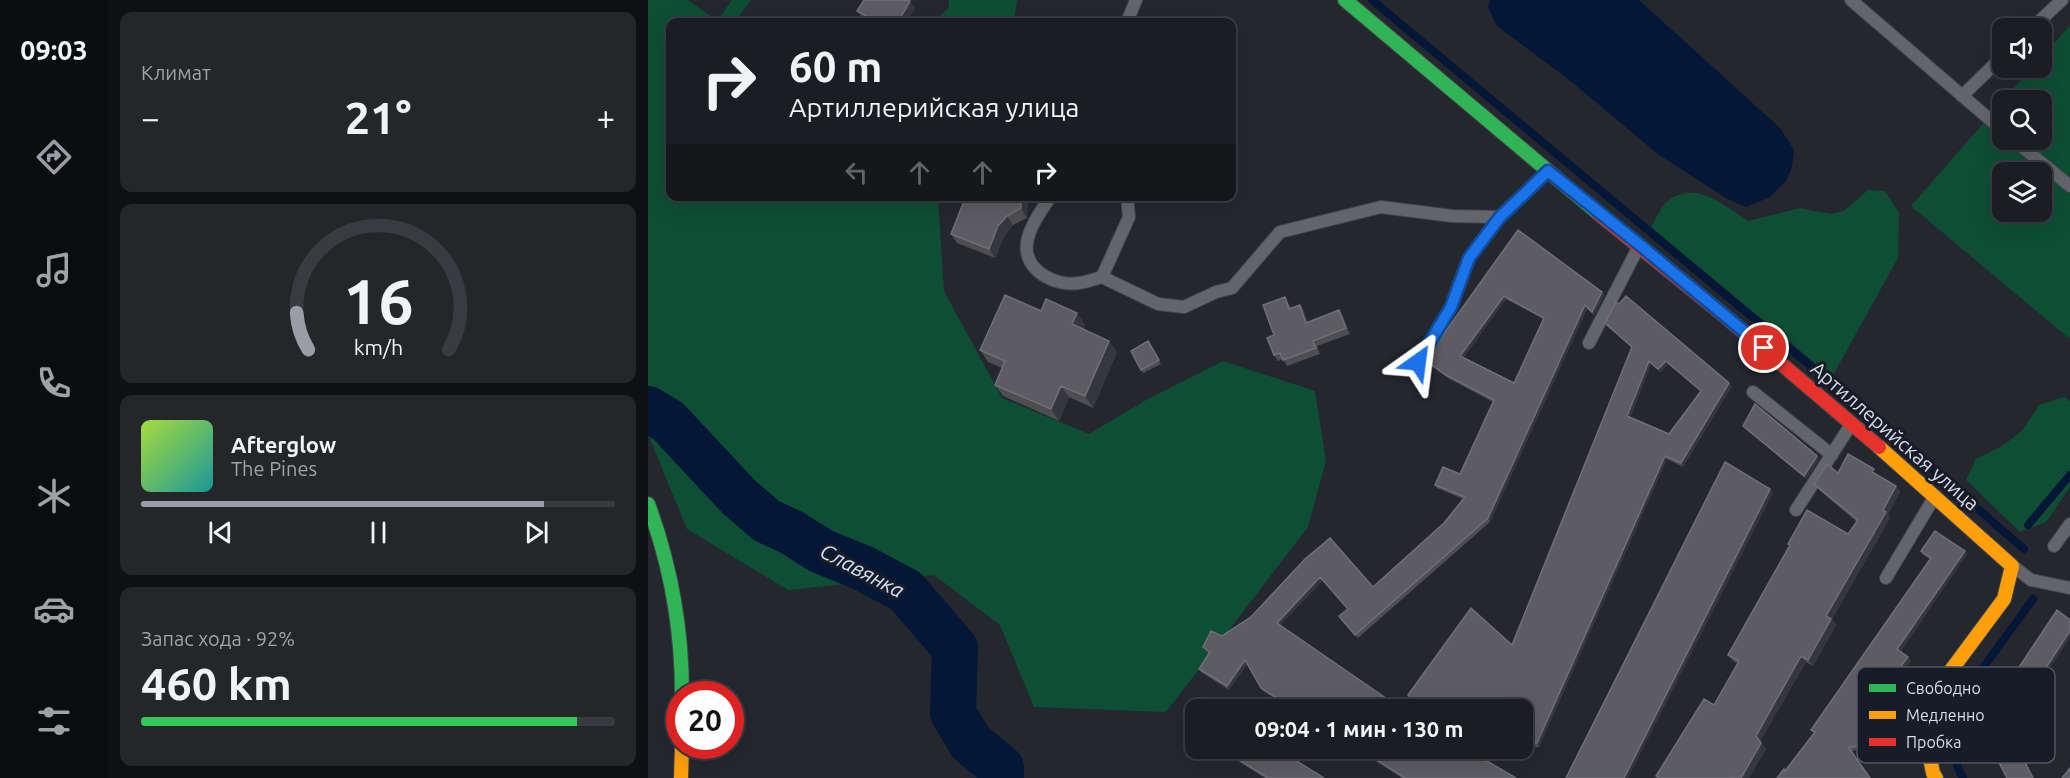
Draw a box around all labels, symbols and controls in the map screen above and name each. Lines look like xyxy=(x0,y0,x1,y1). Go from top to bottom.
map controls xyxy=(1992,18,2052,222)
button: sound xyxy=(1992,18,2052,78)
text: 09:03 xyxy=(20,35,88,65)
icon: right xyxy=(690,42,768,120)
text: 60 m xyxy=(789,43,883,90)
text: Климат xyxy=(141,61,211,84)
button: search xyxy=(1992,90,2052,150)
text: 21° xyxy=(345,92,411,143)
text: Артиллерийская улица xyxy=(789,92,1080,122)
text: − xyxy=(141,99,160,136)
text: + xyxy=(596,99,615,136)
icon: directions xyxy=(33,136,75,178)
icon: left xyxy=(840,156,873,189)
icon: ahead xyxy=(903,156,936,189)
icon: ahead xyxy=(966,156,999,189)
icon: right xyxy=(1029,156,1062,189)
button: layers xyxy=(1992,162,2052,222)
icon: music xyxy=(33,249,75,291)
text: 16 xyxy=(343,266,413,336)
pin xyxy=(1738,322,1789,373)
position arrow xyxy=(1386,330,1450,394)
icon: arrive xyxy=(1747,331,1780,364)
text: km/h xyxy=(353,336,403,360)
street label: Артиллерийская улица xyxy=(1807,356,1984,515)
icon: phone xyxy=(33,362,75,404)
text: Afterglow xyxy=(231,432,336,457)
text: The Pines xyxy=(231,457,317,480)
icon: climate xyxy=(33,475,75,517)
icon: previous xyxy=(204,516,237,549)
icon: pause xyxy=(362,516,395,549)
icon: next xyxy=(520,516,553,549)
water label: Славянка xyxy=(816,538,908,602)
icon: car xyxy=(33,588,75,630)
text: Запас хода · 92% xyxy=(141,627,295,650)
text: 460 km xyxy=(141,658,292,709)
legend xyxy=(1857,667,2055,763)
text: Свободно xyxy=(1906,679,1981,697)
speed limit sign: 20 xyxy=(666,681,744,759)
icon: filters xyxy=(33,700,75,742)
text: Медленно xyxy=(1906,706,1985,724)
text: 09:04 · 1 мин · 130 m xyxy=(1255,716,1463,741)
text: Пробка xyxy=(1906,733,1962,751)

